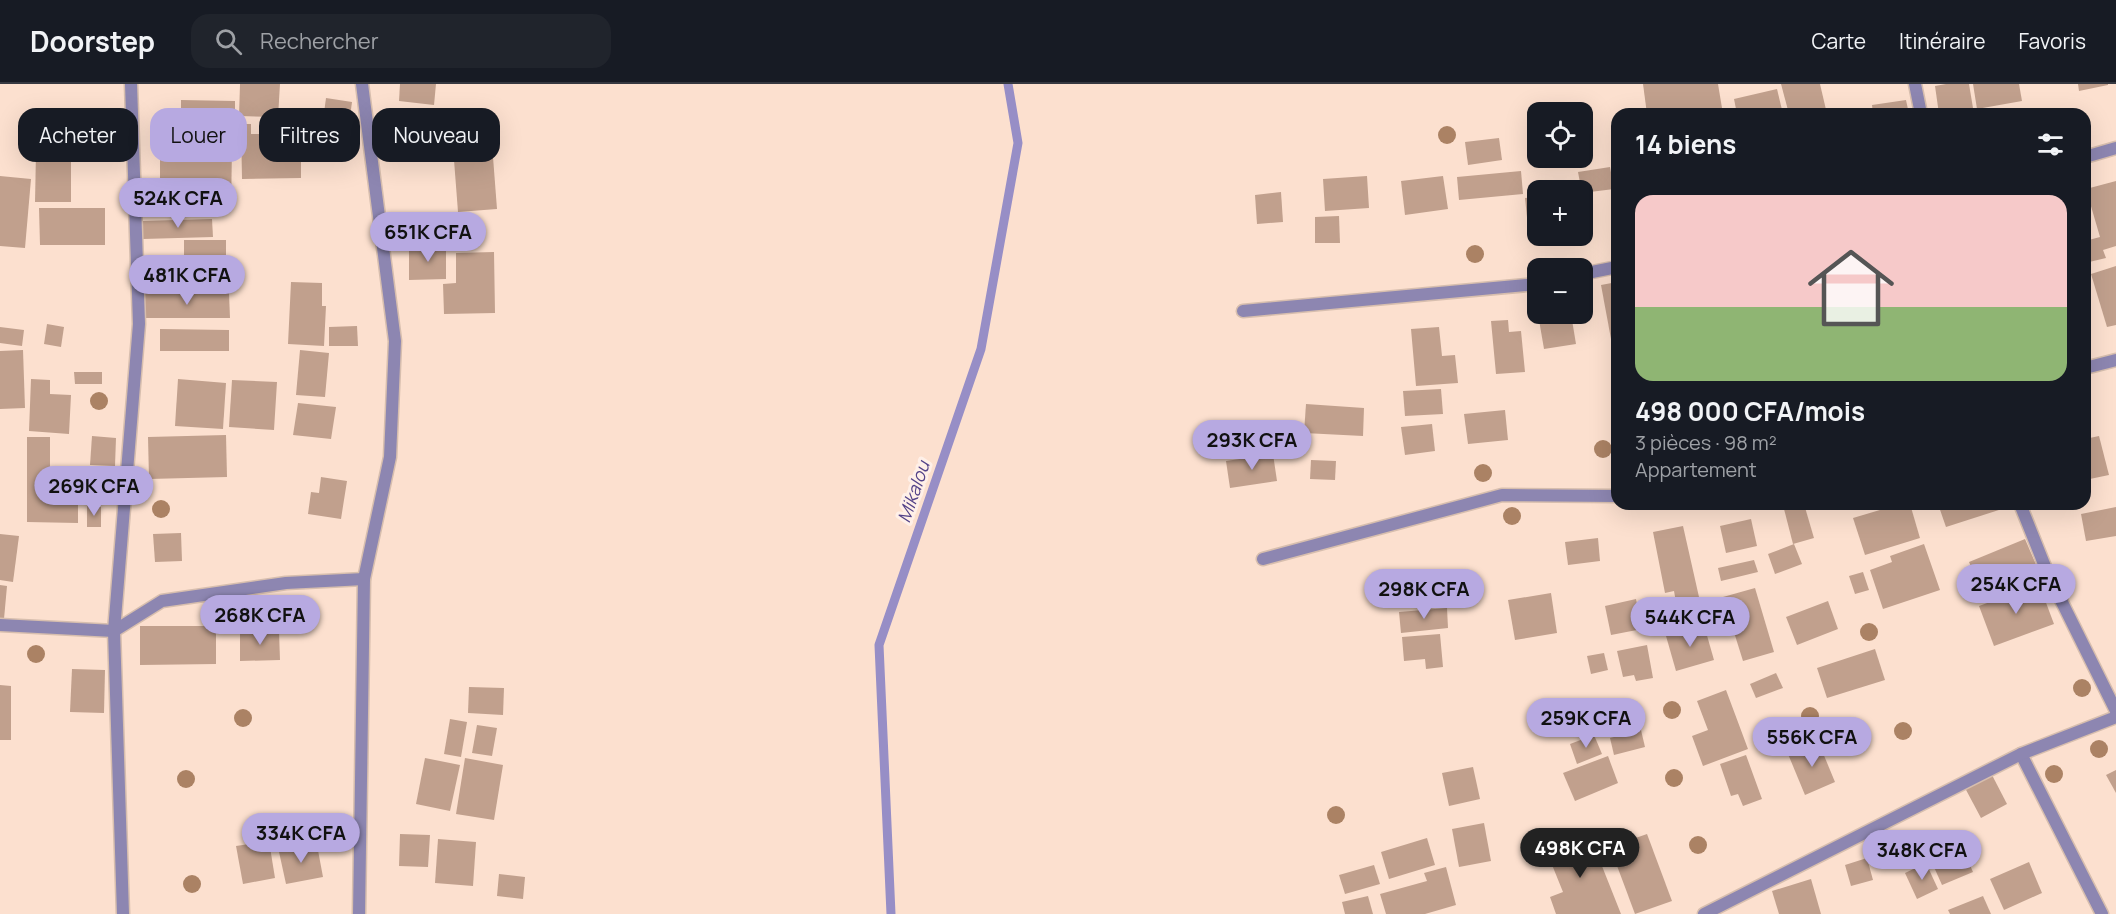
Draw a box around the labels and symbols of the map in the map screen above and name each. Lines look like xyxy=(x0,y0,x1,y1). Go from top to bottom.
pin: 524K CFA xyxy=(116,178,240,229)
pin: 651K CFA xyxy=(366,212,490,263)
pin: 481K CFA xyxy=(125,255,249,306)
pin: 293K CFA xyxy=(1190,420,1314,471)
water label: Mikalou xyxy=(891,456,935,526)
pin: 269K CFA xyxy=(32,466,156,517)
pin: 254K CFA xyxy=(1954,564,2078,615)
pin: 298K CFA xyxy=(1362,569,1486,620)
pin: 268K CFA xyxy=(198,595,322,646)
pin: 544K CFA xyxy=(1628,597,1752,648)
pin: 259K CFA xyxy=(1524,698,1648,749)
pin: 556K CFA xyxy=(1750,717,1874,768)
pin: 334K CFA xyxy=(239,813,363,864)
pin: 498K CFA xyxy=(1518,828,1642,879)
pin: 348K CFA xyxy=(1860,830,1984,881)

